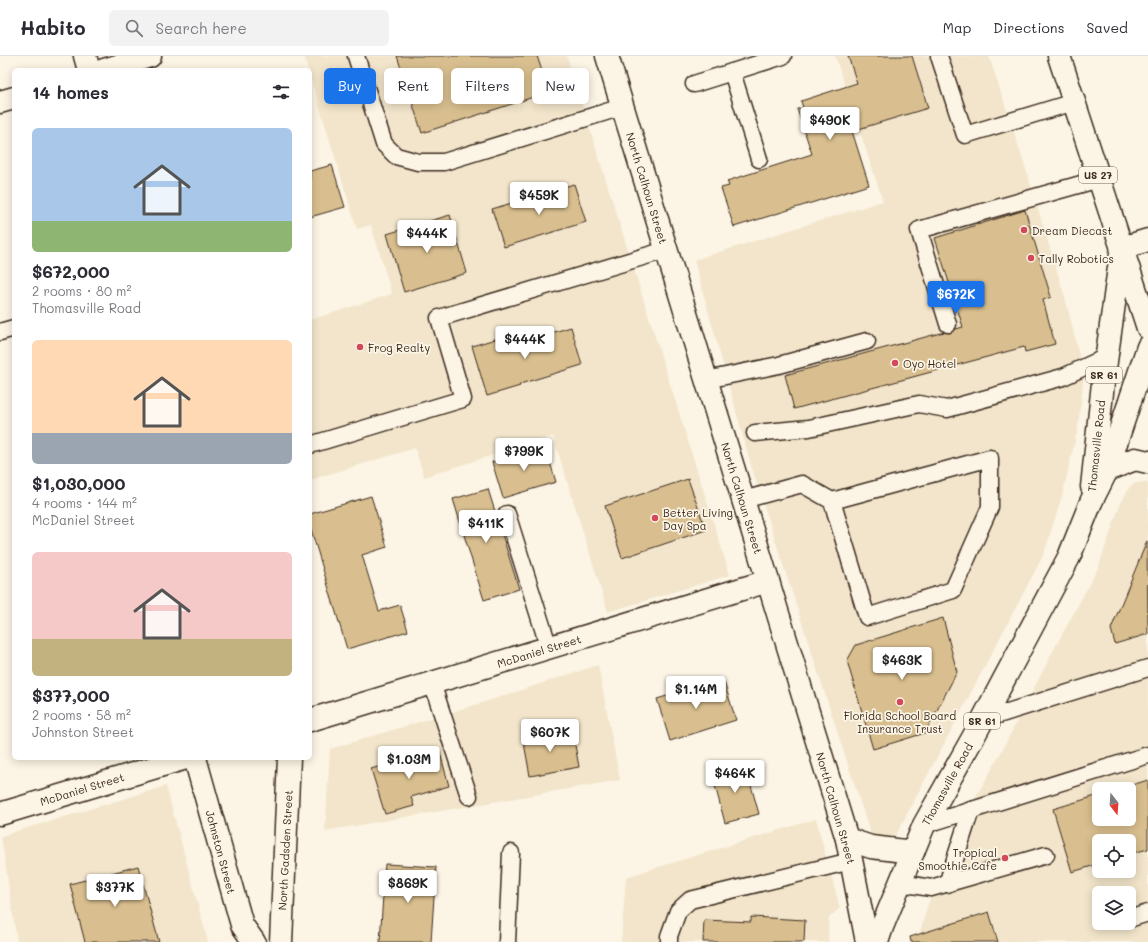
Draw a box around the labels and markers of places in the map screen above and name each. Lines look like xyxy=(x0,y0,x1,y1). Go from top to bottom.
pin: $490K xyxy=(802,107,858,141)
pin: $459K xyxy=(511,182,567,216)
pin: $444K xyxy=(399,220,455,254)
place label: Dream Diecast xyxy=(1032,223,1112,238)
marker: Dream Diecast xyxy=(1019,225,1029,235)
place label: Tally Robotics xyxy=(1039,251,1114,266)
marker: Tally Robotics xyxy=(1026,253,1036,263)
pin: $672K xyxy=(928,281,984,315)
pin: $444K xyxy=(497,326,553,360)
place label: Frog Realty xyxy=(368,340,430,355)
marker: Frog Realty xyxy=(355,342,365,352)
place label: Oyo Hotel xyxy=(903,356,956,371)
marker: Oyo Hotel xyxy=(890,358,900,368)
pin: $799K xyxy=(496,438,552,472)
place label: Better Living Day Spa xyxy=(663,505,733,533)
pin: $411K xyxy=(458,510,514,544)
marker: Better Living Day Spa xyxy=(650,513,660,523)
pin: $463K xyxy=(874,647,930,681)
pin: $1.14M xyxy=(663,676,729,710)
marker: Florida School Board Insurance Trust xyxy=(895,697,905,707)
place label: Florida School Board Insurance Trust xyxy=(844,708,956,736)
pin: $607K xyxy=(522,719,578,753)
pin: $1.03M xyxy=(376,746,442,780)
pin: $464K xyxy=(707,760,763,794)
place label: Tropical Smoothie Cafe xyxy=(918,845,997,873)
marker: Tropical Smoothie Cafe xyxy=(1000,853,1010,863)
pin: $869K xyxy=(380,870,436,904)
pin: $377K xyxy=(87,874,143,908)

